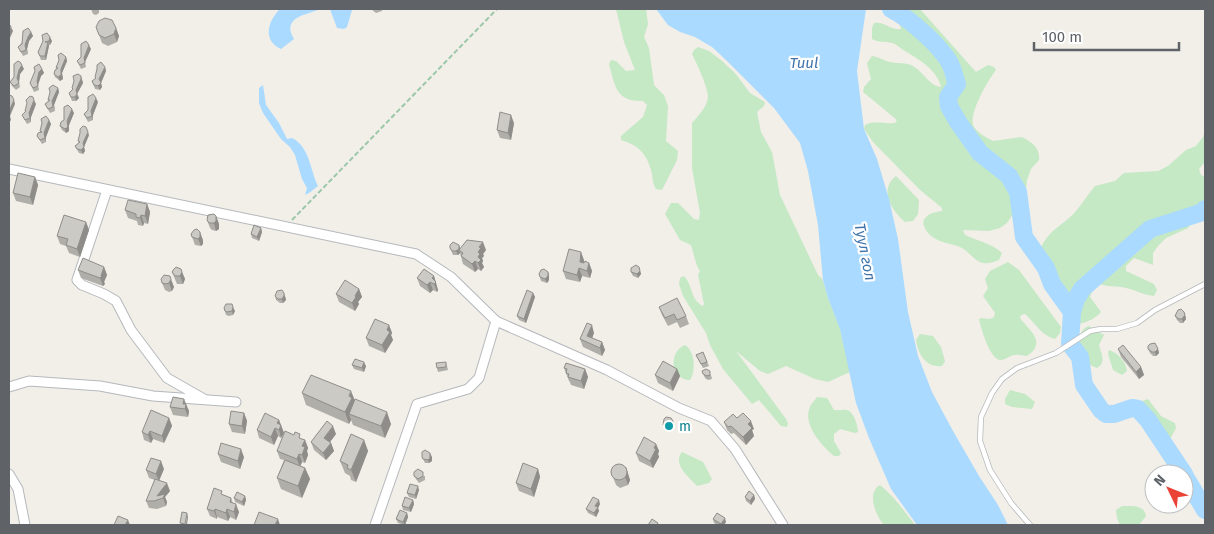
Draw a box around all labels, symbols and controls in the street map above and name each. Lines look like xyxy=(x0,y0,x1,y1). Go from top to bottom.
scale bar xyxy=(1034,20,1179,52)
text: 100 m xyxy=(1042,28,1082,46)
water label: Tuul xyxy=(790,54,818,72)
water label: Туул гол xyxy=(851,222,879,282)
place label: m xyxy=(679,418,691,435)
marker: m xyxy=(663,420,675,432)
north arrow xyxy=(1144,464,1194,514)
text: N xyxy=(1150,471,1169,490)

